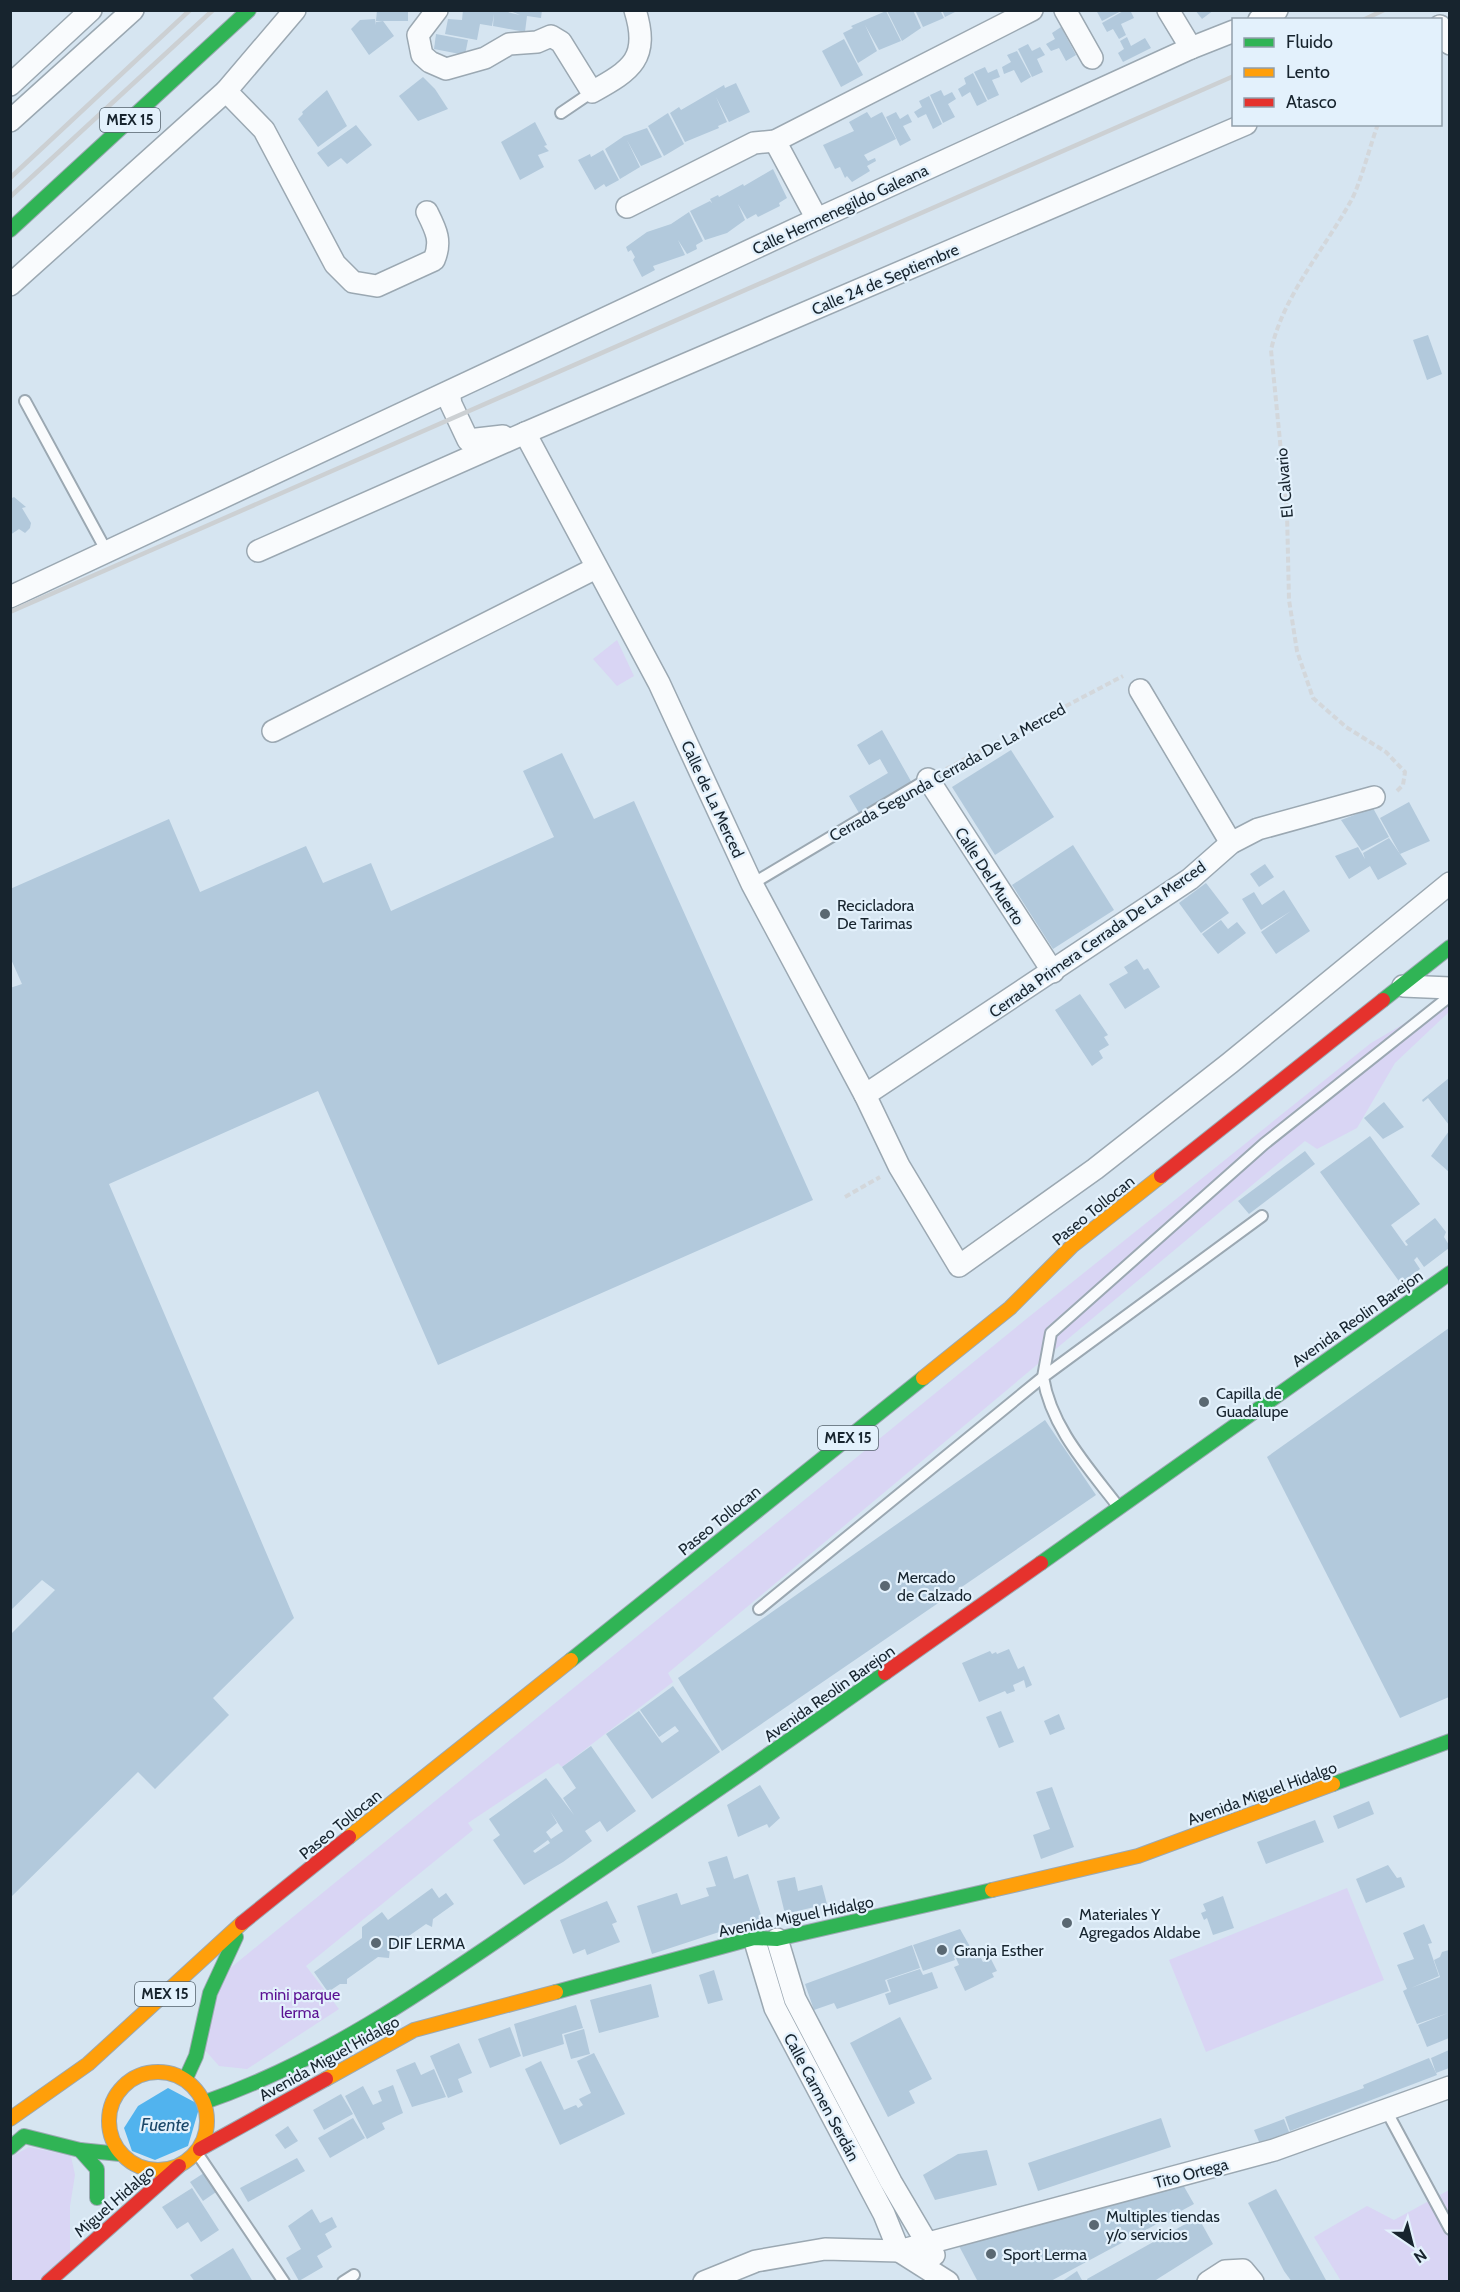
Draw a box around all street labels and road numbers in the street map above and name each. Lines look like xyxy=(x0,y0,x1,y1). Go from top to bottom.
road number: MEX 15 xyxy=(100,108,160,132)
street label: Calle Hermenegildo Galeana xyxy=(749,160,931,259)
street label: Calle 24 de Septiembre xyxy=(809,240,962,319)
street label: El Calvario xyxy=(1272,447,1297,519)
street label: Cerrada Segunda Cerrada De La Merced xyxy=(826,699,1069,845)
street label: Calle de La Merced xyxy=(677,738,748,861)
street label: Calle Del Muerto xyxy=(951,824,1028,929)
street label: Cerrada Primera Cerrada De La Merced xyxy=(985,857,1209,1022)
street label: Paseo Tollocan xyxy=(1048,1171,1138,1249)
street label: Avenida Reolin Barejon xyxy=(1288,1266,1426,1371)
road number: MEX 15 xyxy=(818,1426,878,1450)
street label: Paseo Tollocan xyxy=(674,1481,764,1559)
street label: Avenida Reolin Barejon xyxy=(760,1641,898,1746)
street label: Avenida Miguel Hidalgo xyxy=(1185,1758,1340,1829)
street label: Paseo Tollocan xyxy=(295,1785,385,1863)
street label: Avenida Miguel Hidalgo xyxy=(717,1892,875,1941)
road number: MEX 15 xyxy=(135,1982,195,2006)
street label: Avenida Miguel Hidalgo xyxy=(256,2012,403,2105)
street label: Calle Carmen Serdán xyxy=(780,2030,863,2164)
street label: Tito Ortega xyxy=(1152,2154,1231,2192)
street label: Miguel Hidalgo xyxy=(70,2161,158,2241)

